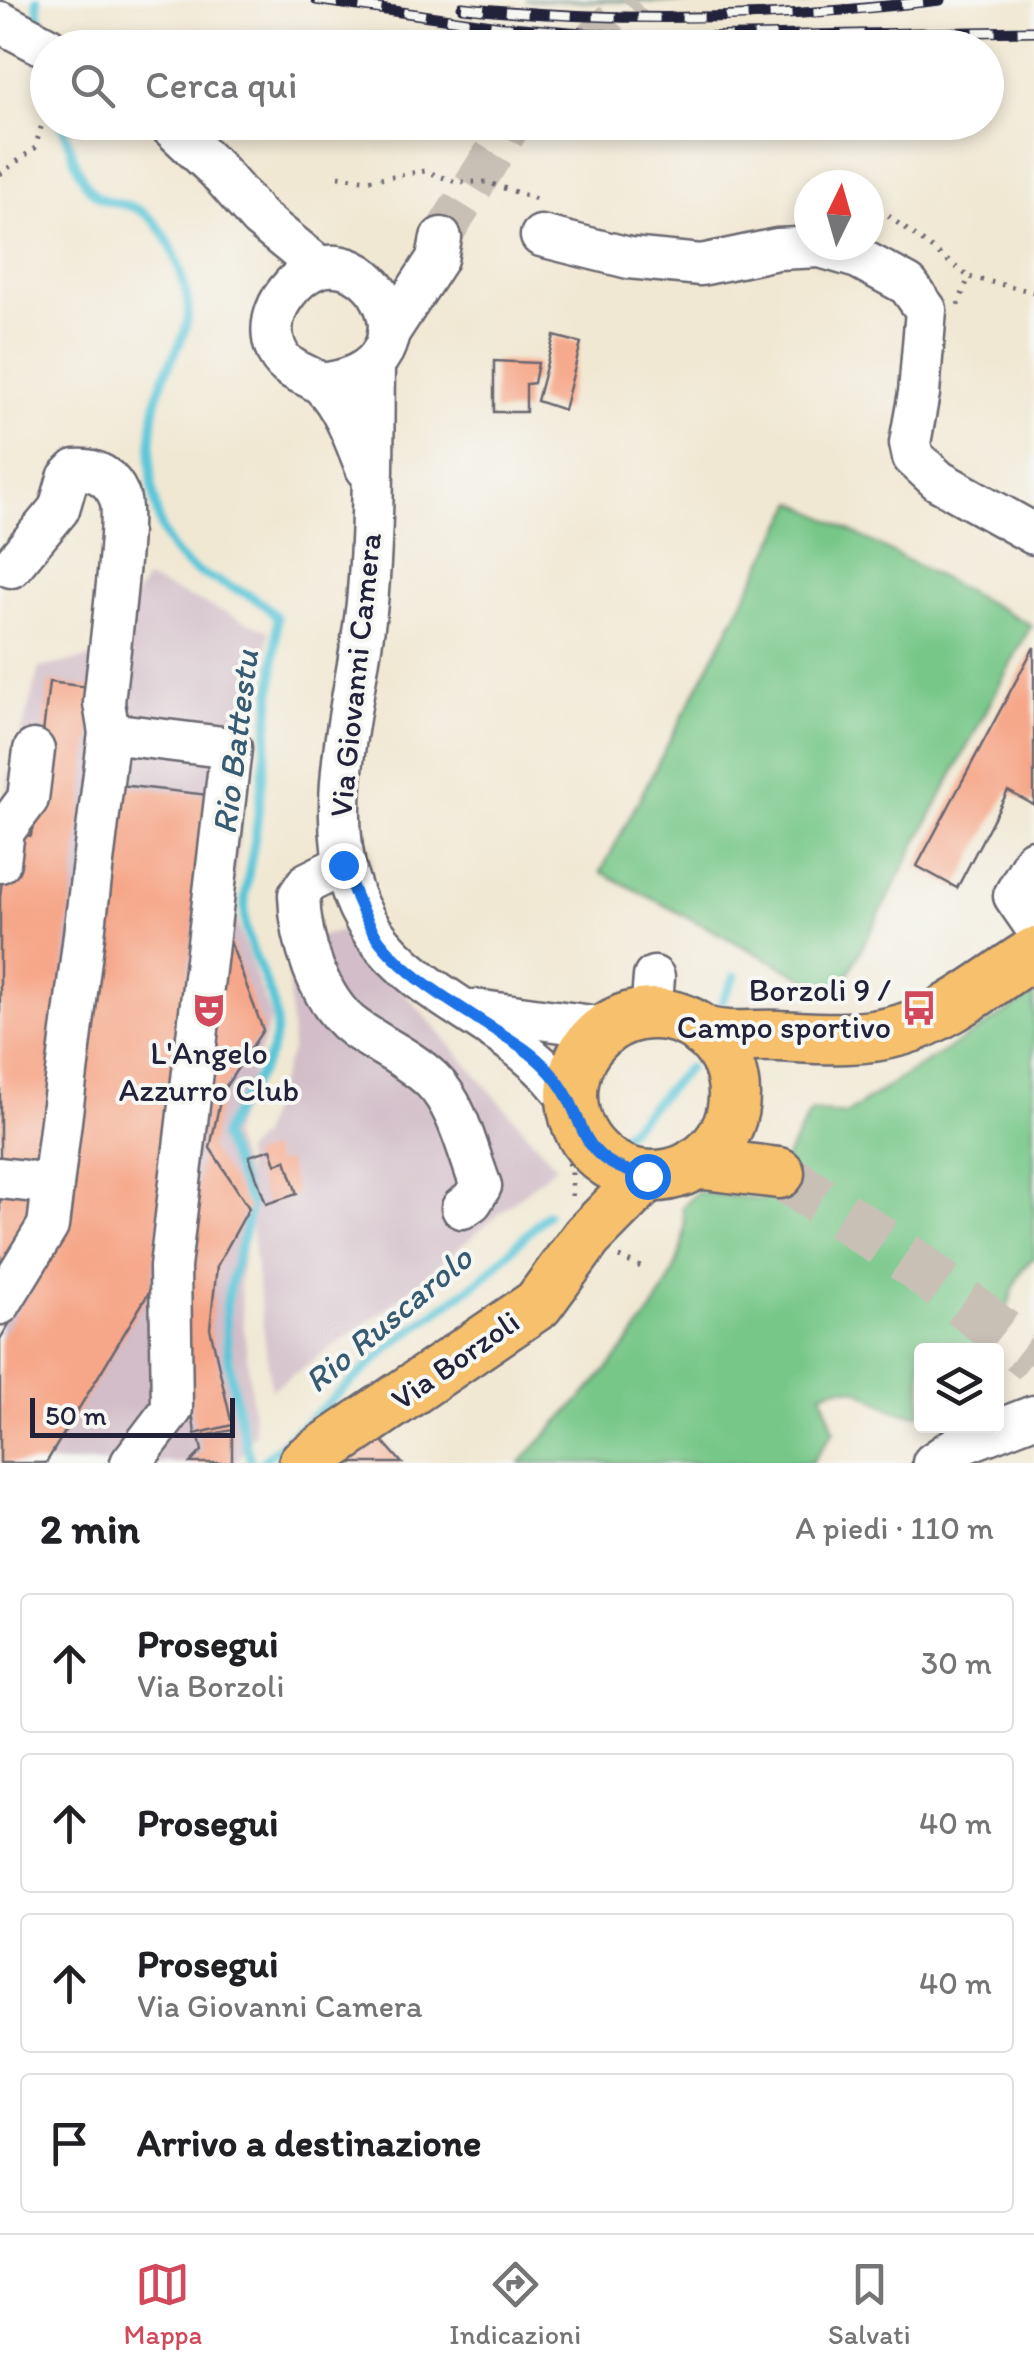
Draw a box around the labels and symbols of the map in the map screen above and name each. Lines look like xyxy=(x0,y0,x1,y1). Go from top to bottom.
north arrow xyxy=(794,170,884,260)
street label: Via Giovanni Camera xyxy=(321,531,389,819)
water label: Rio Battestu xyxy=(203,647,267,837)
route end xyxy=(321,843,367,889)
place label: Borzoli 9 / Campo sportivo xyxy=(677,971,892,1046)
bus stop icon: Borzoli 9 / Campo sportivo xyxy=(900,989,938,1027)
theatre icon: L'Angelo Azzurro Club xyxy=(190,991,228,1029)
place label: L'Angelo Azzurro Club xyxy=(119,1034,299,1109)
route start xyxy=(625,1154,671,1200)
water label: Rio Ruscarolo xyxy=(296,1236,481,1401)
street label: Via Borzoli xyxy=(384,1302,526,1418)
scale bar xyxy=(30,1393,235,1438)

